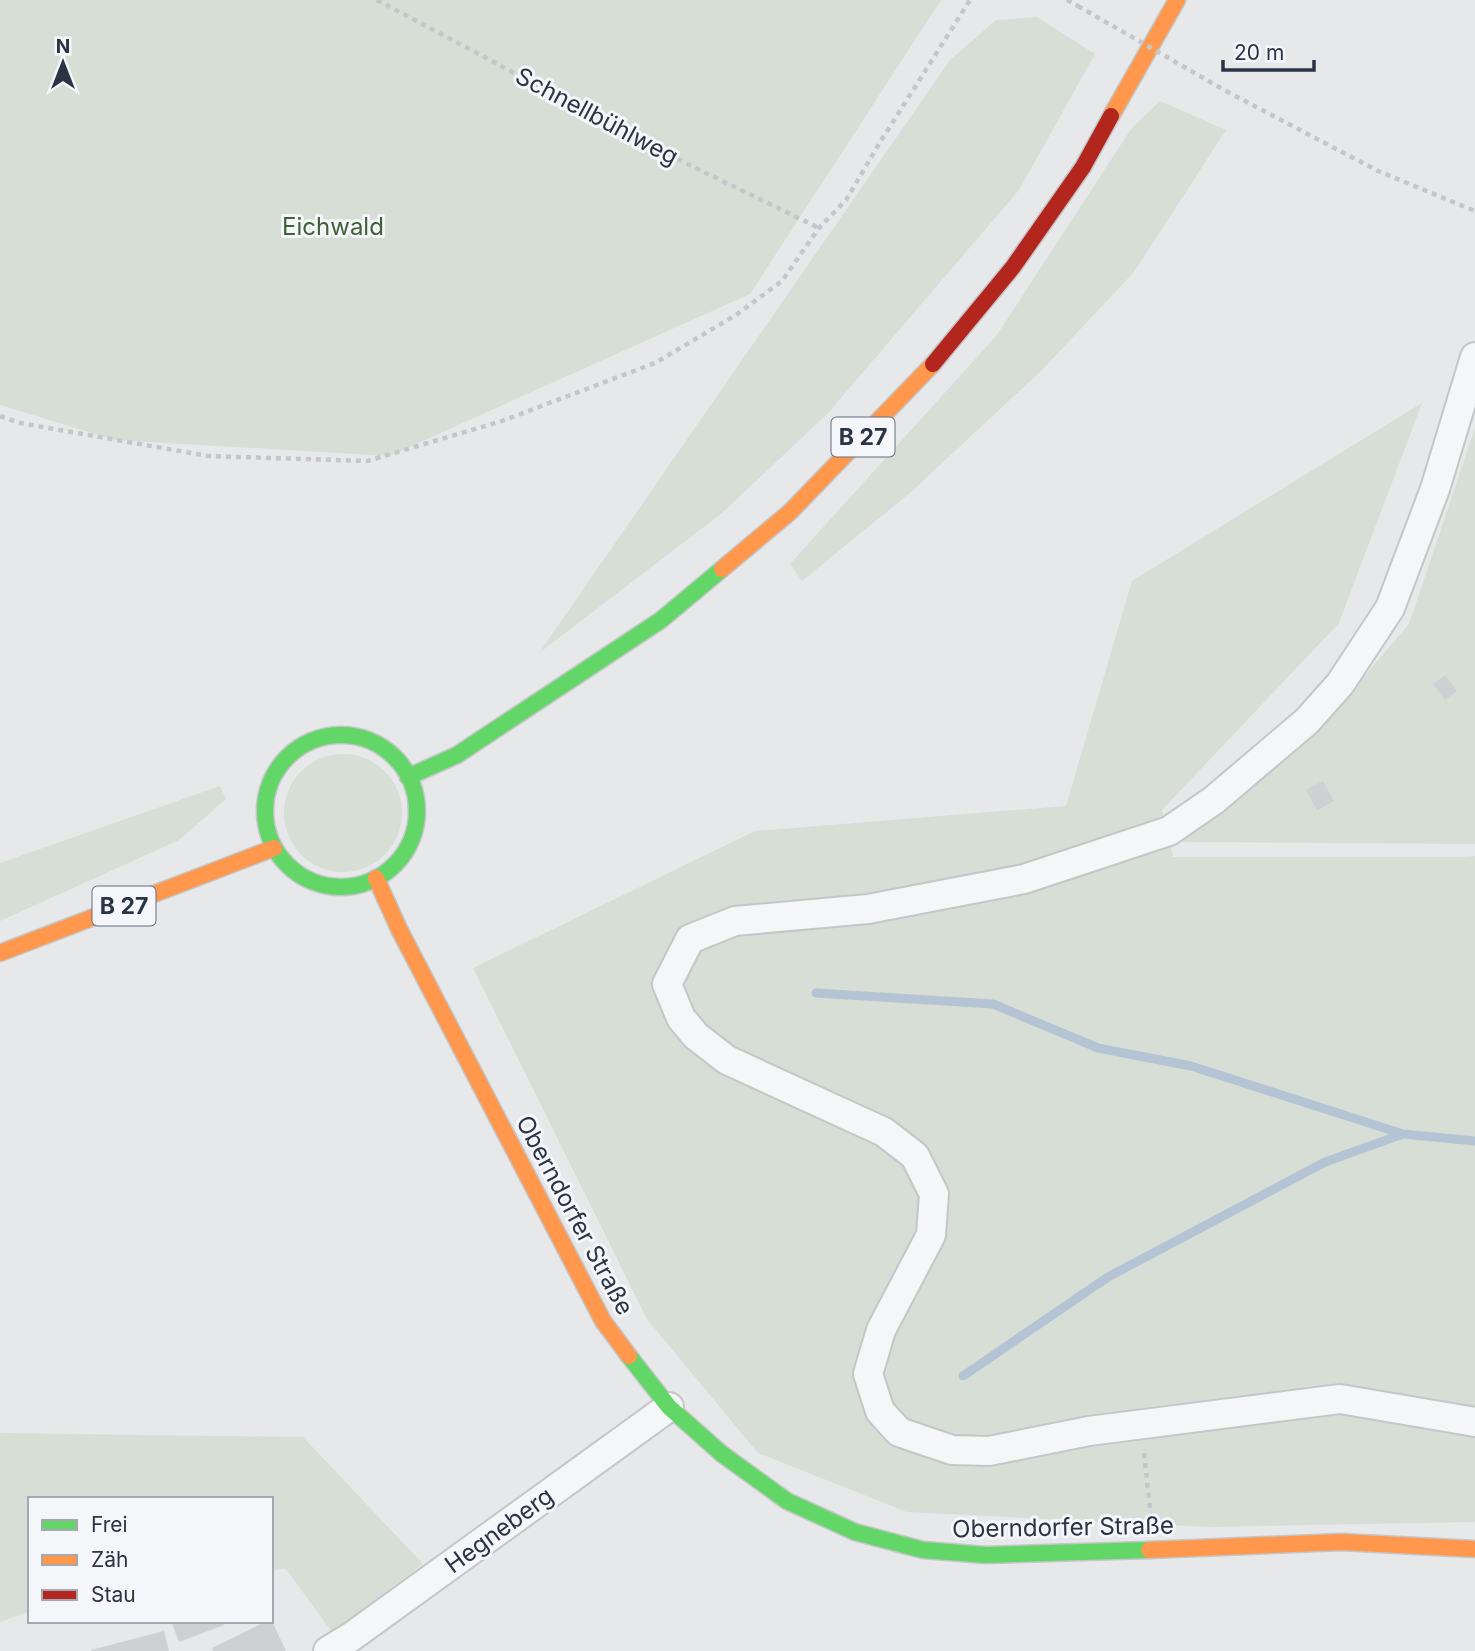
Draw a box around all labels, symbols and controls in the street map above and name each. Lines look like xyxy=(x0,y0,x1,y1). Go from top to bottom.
north arrow xyxy=(28,28,98,98)
scale bar xyxy=(1223,28,1314,72)
text: N xyxy=(56,35,70,58)
text: 20 m xyxy=(1234,40,1284,65)
street label: Schnellbühlweg xyxy=(511,61,683,171)
park label: Eichwald xyxy=(282,212,384,241)
road number: B 27 xyxy=(832,418,894,457)
road number: B 27 xyxy=(92,886,156,925)
street label: Oberndorfer Straße xyxy=(510,1110,640,1320)
street label: Hegneberg xyxy=(439,1481,559,1579)
legend xyxy=(28,1497,273,1623)
street label: Oberndorfer Straße xyxy=(952,1511,1174,1543)
text: Frei xyxy=(91,1512,128,1537)
text: Zäh xyxy=(91,1547,128,1572)
text: Stau xyxy=(91,1582,136,1607)

